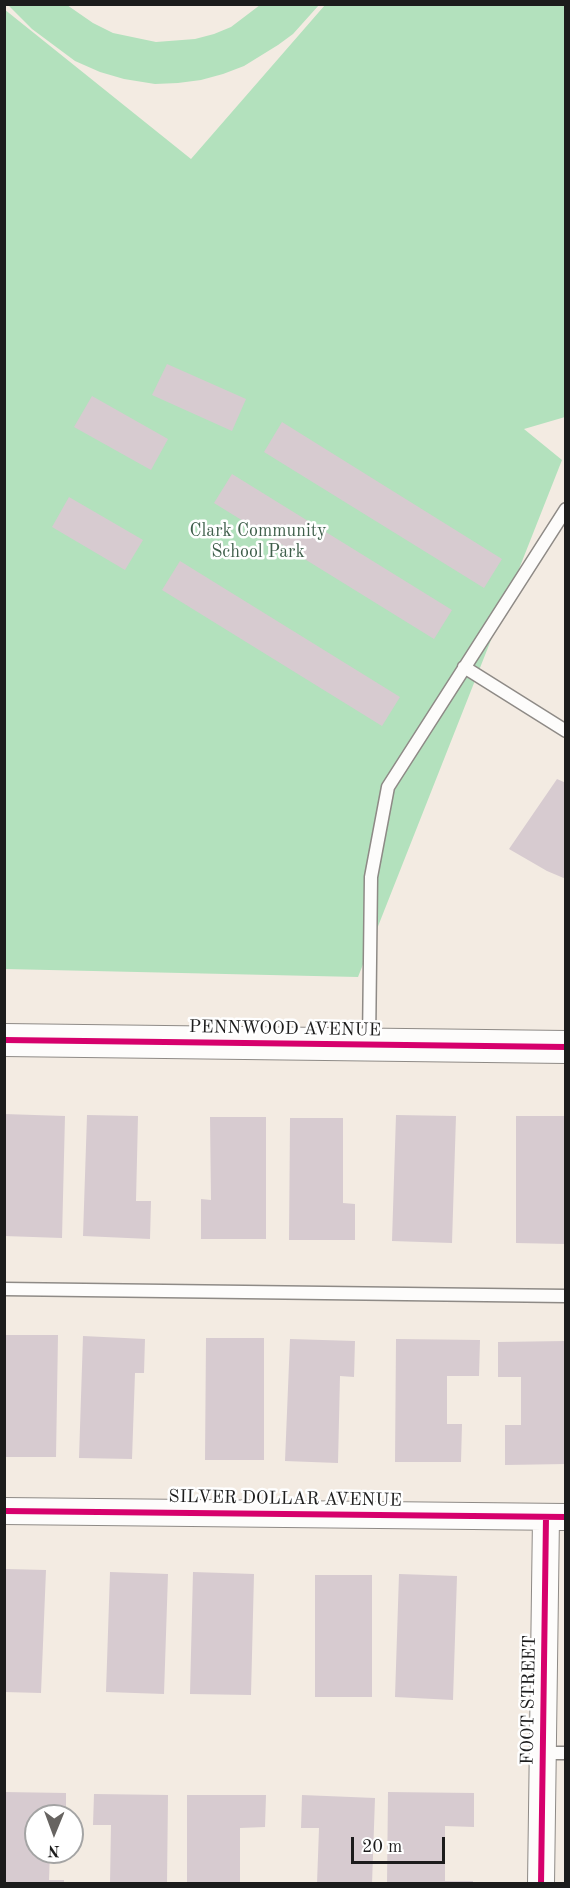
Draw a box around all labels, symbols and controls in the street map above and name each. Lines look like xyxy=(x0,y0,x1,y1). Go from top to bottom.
park label: Clark Community School Park xyxy=(189,520,327,562)
street label: PENNWOOD AVENUE xyxy=(189,1017,381,1041)
street label: SILVER DOLLAR AVENUE xyxy=(168,1486,402,1512)
street label: FOOT STREET xyxy=(517,1635,541,1765)
north arrow xyxy=(24,1804,84,1864)
scale bar xyxy=(354,1825,448,1863)
text: 20 m xyxy=(362,1838,402,1856)
text: N xyxy=(47,1842,60,1858)

